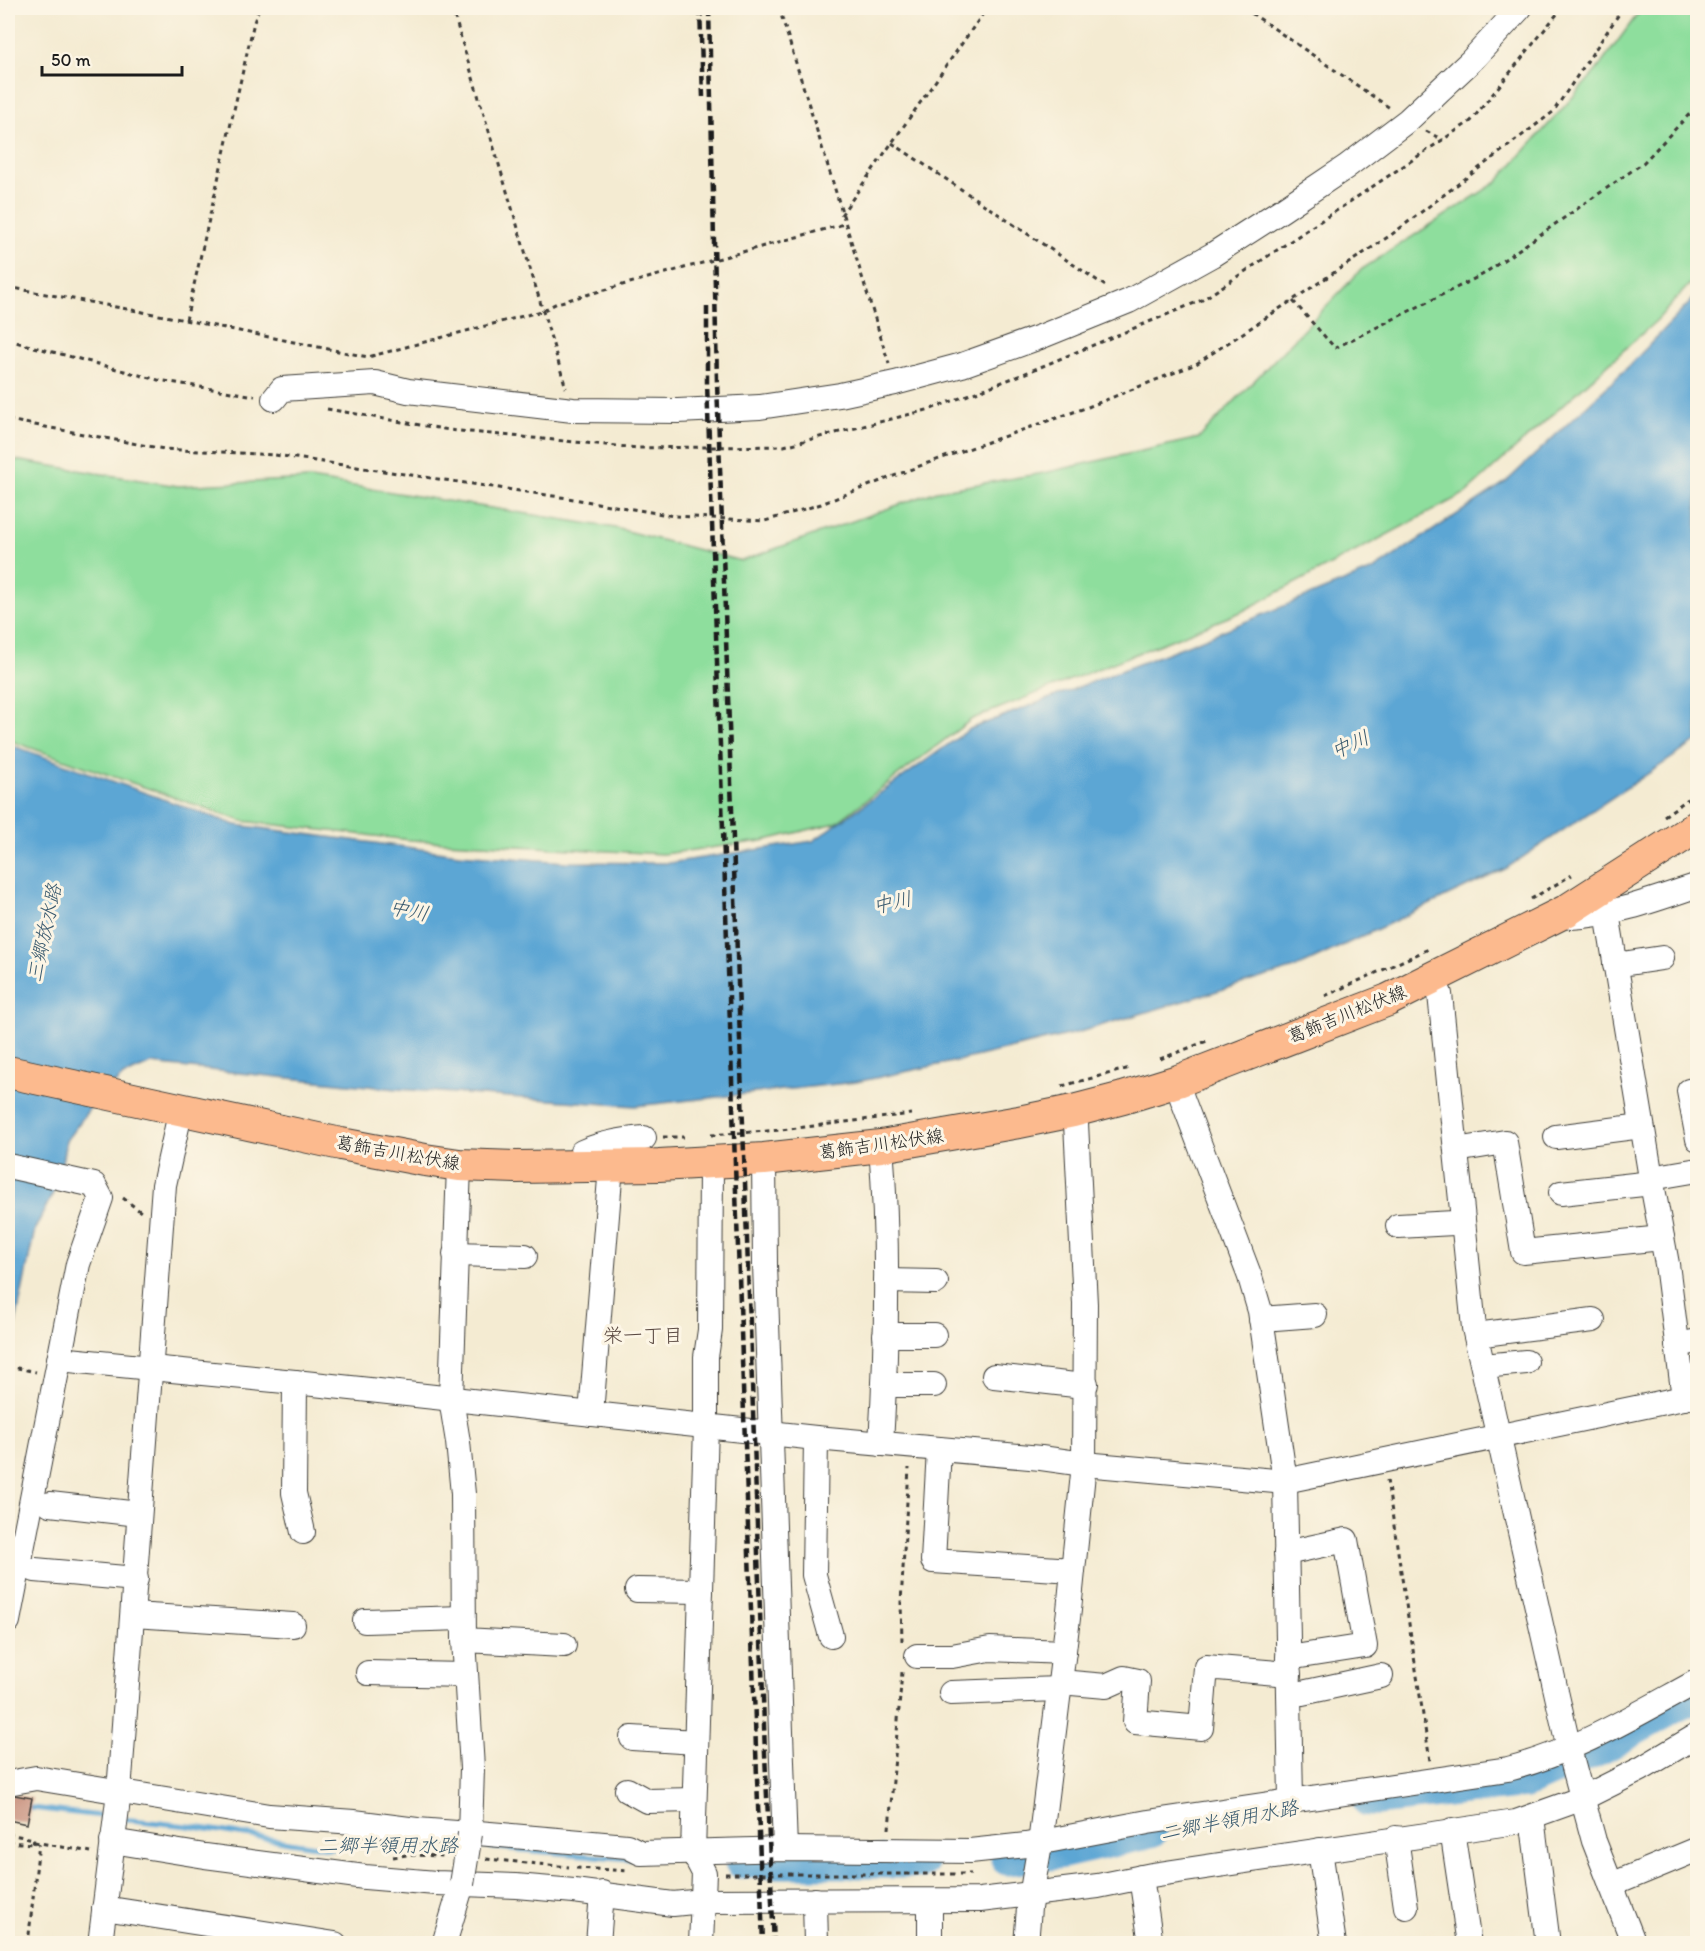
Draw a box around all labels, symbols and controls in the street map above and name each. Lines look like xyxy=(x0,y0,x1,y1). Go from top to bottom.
scale bar xyxy=(42,39,182,77)
text: 50 m xyxy=(51,49,91,71)
water label: 中川 xyxy=(1327,725,1373,763)
water label: 三郷放水路 xyxy=(22,881,66,984)
water label: 中川 xyxy=(870,886,914,918)
water label: 中川 xyxy=(387,894,431,926)
street label: 葛飾吉川松伏線 xyxy=(1284,980,1410,1048)
street label: 葛飾吉川松伏線 xyxy=(817,1124,945,1164)
street label: 葛飾吉川松伏線 xyxy=(334,1131,462,1175)
district label: 栄一丁目 xyxy=(603,1323,683,1347)
water label: 二郷半領用水路 xyxy=(1158,1795,1301,1845)
water label: 二郷半領用水路 xyxy=(318,1833,459,1857)

